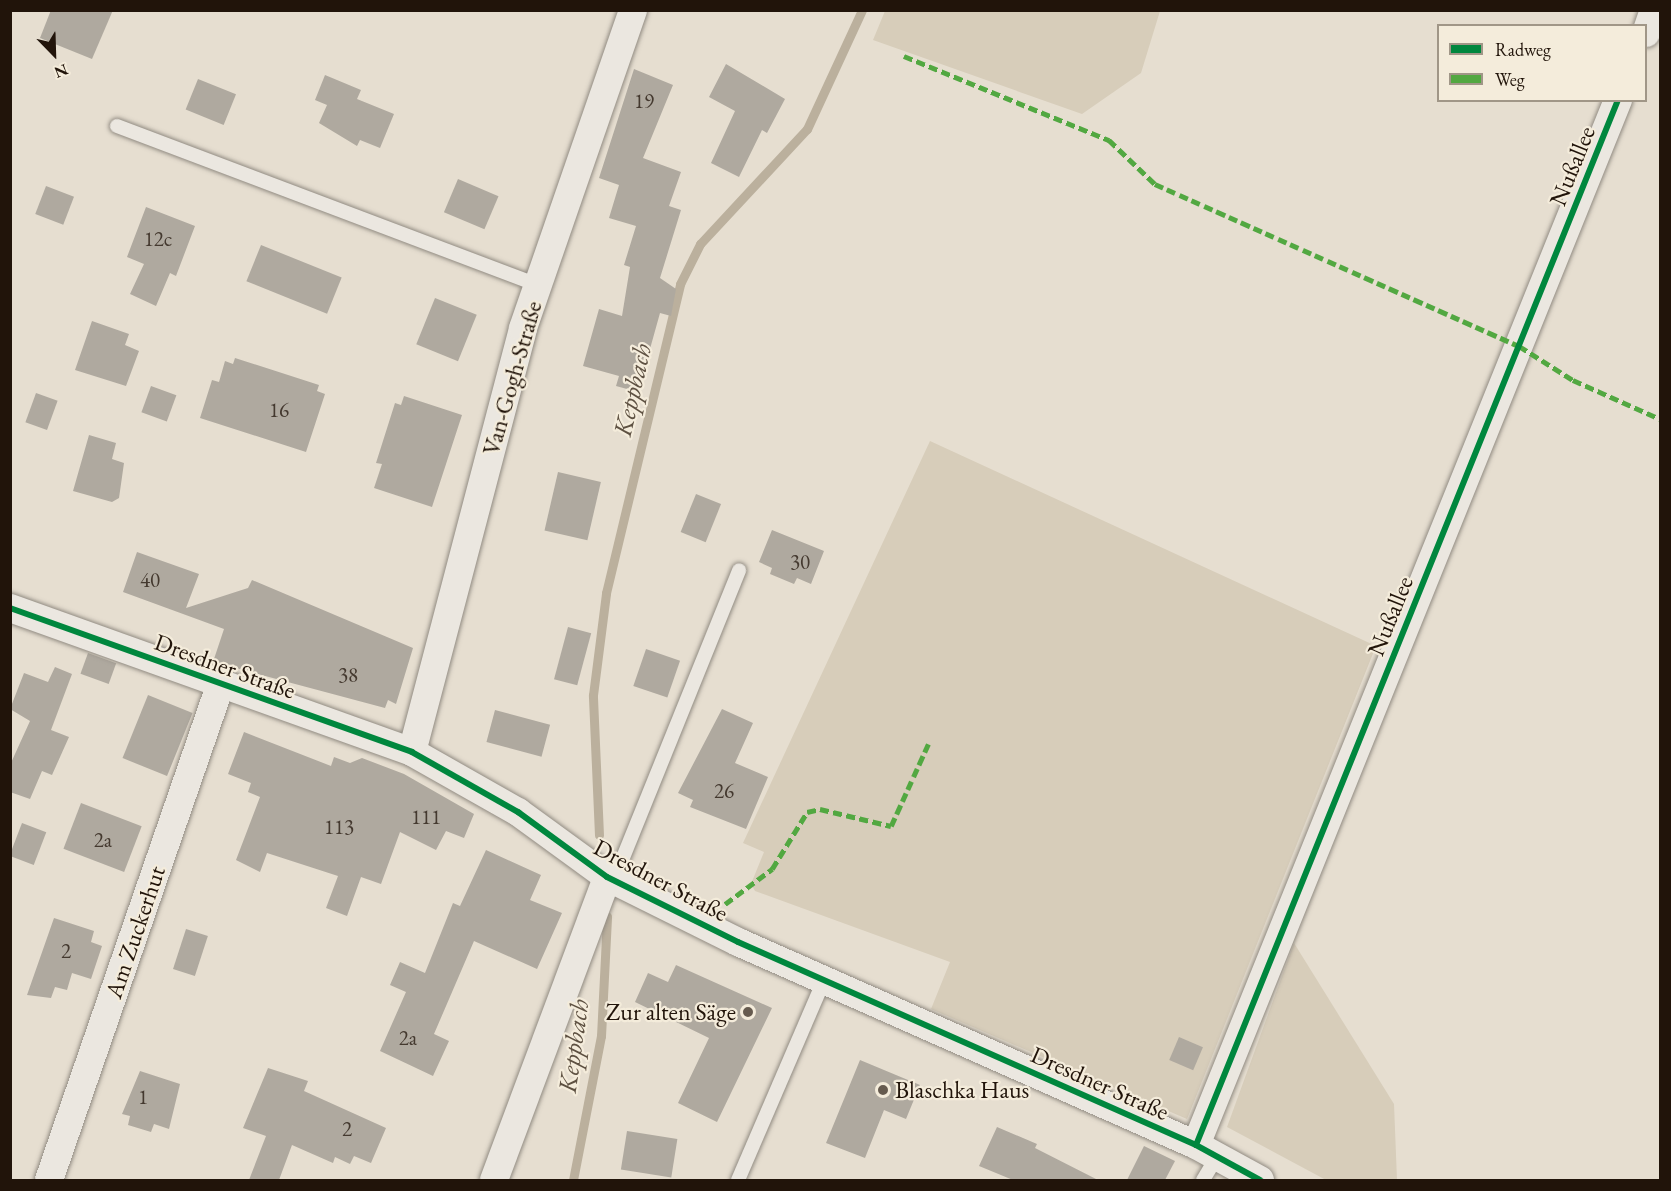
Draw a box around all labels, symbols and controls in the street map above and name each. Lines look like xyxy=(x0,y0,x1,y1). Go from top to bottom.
north arrow xyxy=(24,24,84,84)
legend xyxy=(1437,24,1647,102)
text: Radweg xyxy=(1495,38,1551,61)
text: N xyxy=(51,59,71,83)
text: Weg xyxy=(1495,68,1525,91)
house number: 19 xyxy=(634,88,654,114)
street label: Nußallee xyxy=(1543,122,1601,210)
house number: 12c xyxy=(144,226,172,252)
street label: Van-Gogh-Straße xyxy=(476,298,548,458)
water label: Keppbach xyxy=(607,341,659,439)
house number: 16 xyxy=(269,397,289,423)
house number: 30 xyxy=(790,549,810,575)
house number: 40 xyxy=(140,567,160,593)
street label: Nußallee xyxy=(1361,572,1419,660)
street label: Dresdner Straße xyxy=(151,627,299,705)
house number: 38 xyxy=(338,662,358,688)
house number: 26 xyxy=(714,778,734,804)
house number: 111 xyxy=(411,804,441,830)
house number: 113 xyxy=(324,814,354,840)
house number: 2a xyxy=(94,827,112,853)
street label: Dresdner Straße xyxy=(589,833,733,927)
street label: Am Zuckerhut xyxy=(99,862,171,1002)
house number: 2 xyxy=(61,938,71,964)
water label: Keppbach xyxy=(552,997,596,1095)
place label: Zur alten Säge xyxy=(606,998,736,1026)
marker: Zur alten Säge xyxy=(741,1005,755,1019)
house number: 2a xyxy=(399,1025,417,1051)
street label: Dresdner Straße xyxy=(1027,1040,1173,1126)
place label: Blaschka Haus xyxy=(895,1076,1029,1104)
marker: Blaschka Haus xyxy=(876,1083,890,1097)
house number: 1 xyxy=(138,1084,148,1110)
house number: 2 xyxy=(342,1116,352,1142)

